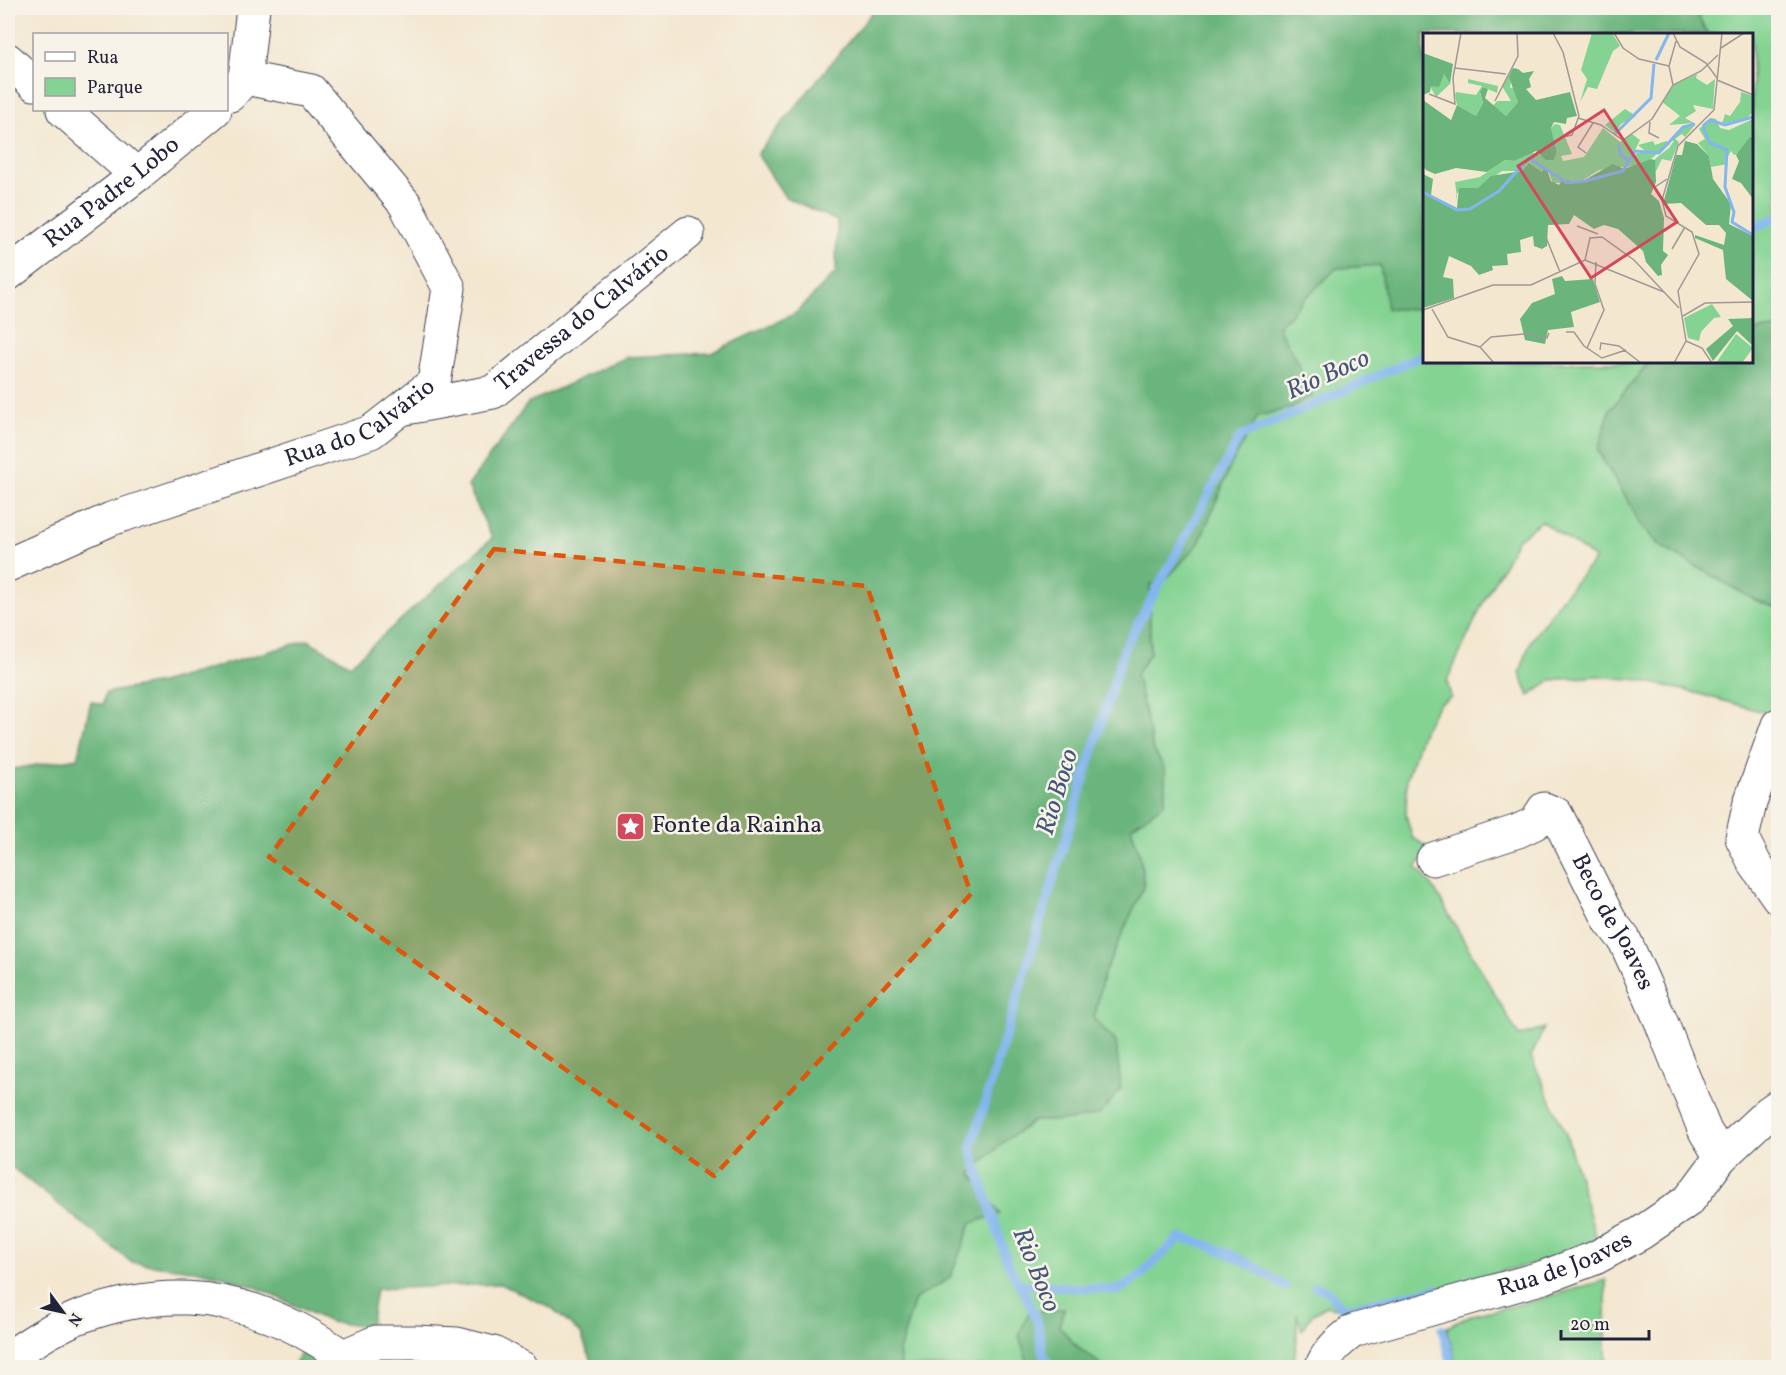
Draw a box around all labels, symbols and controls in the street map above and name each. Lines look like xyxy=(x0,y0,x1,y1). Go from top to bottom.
legend xyxy=(33,33,228,111)
inset map xyxy=(1423,33,1753,363)
text: Rua xyxy=(87,46,118,71)
text: Parque xyxy=(87,76,142,101)
street label: Rua Padre Lobo xyxy=(37,129,188,257)
street label: Travessa do Calvário xyxy=(488,237,677,400)
water label: Rio Boco xyxy=(1280,341,1376,409)
street label: Rua do Calvário xyxy=(281,371,443,477)
water label: Rio Boco xyxy=(1028,744,1088,839)
place label: Fonte da Rainha xyxy=(652,809,822,843)
place icon: Fonte da Rainha xyxy=(615,810,647,842)
street label: Beco de Joaves xyxy=(1562,848,1662,996)
water label: Rio Boco xyxy=(1003,1222,1069,1318)
street label: Rua de Joaves xyxy=(1494,1224,1639,1306)
north arrow xyxy=(33,1282,93,1342)
scale bar xyxy=(1561,1303,1650,1341)
text: N xyxy=(61,1308,86,1330)
text: 20 m xyxy=(1570,1313,1610,1338)

